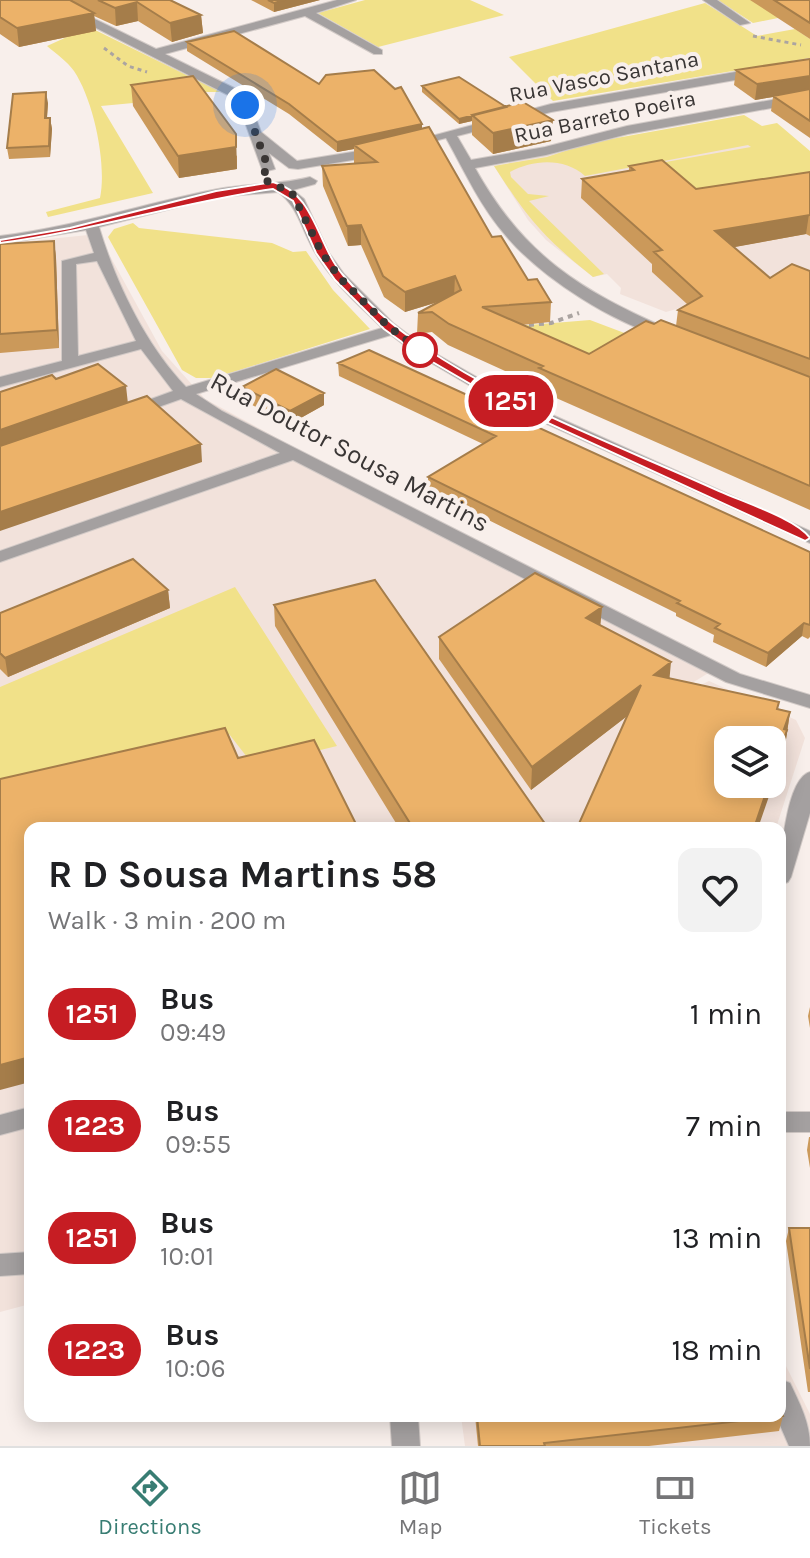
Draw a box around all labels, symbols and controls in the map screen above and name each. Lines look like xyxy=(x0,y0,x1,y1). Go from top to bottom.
street label: Rua Vasco Santana xyxy=(507,46,701,108)
your location xyxy=(225,85,265,125)
street label: Rua Barreto Poeira xyxy=(512,85,698,149)
unlabelled marker xyxy=(403,333,437,367)
street label: Rua Doutor Sousa Martins xyxy=(205,365,495,539)
line badge: 1251 xyxy=(455,375,567,427)
text: 1251 xyxy=(484,384,538,417)
map controls xyxy=(714,726,786,798)
button: layers xyxy=(714,726,786,798)
button: heart xyxy=(678,848,762,932)
text: R D Sousa Martins 58 xyxy=(48,852,437,897)
text: Walk · 3 min · 200 m xyxy=(48,905,286,936)
text: Bus xyxy=(160,981,214,1017)
text: 1 min xyxy=(690,996,762,1032)
text: 1251 xyxy=(65,997,119,1030)
text: 09:49 xyxy=(160,1017,226,1048)
text: Bus xyxy=(165,1093,219,1129)
text: 7 min xyxy=(686,1108,762,1144)
text: 1223 xyxy=(64,1109,125,1142)
text: 09:55 xyxy=(165,1129,231,1160)
text: Bus xyxy=(160,1205,214,1241)
text: 13 min xyxy=(672,1220,762,1256)
text: 1251 xyxy=(65,1221,119,1254)
text: 10:01 xyxy=(160,1241,214,1272)
text: Bus xyxy=(165,1317,219,1353)
text: 18 min xyxy=(671,1332,762,1368)
text: 1223 xyxy=(64,1333,125,1366)
text: 10:06 xyxy=(165,1353,226,1384)
tab: Directions xyxy=(98,1466,202,1540)
tab: Map xyxy=(398,1466,442,1540)
tab: Tickets xyxy=(639,1466,712,1540)

